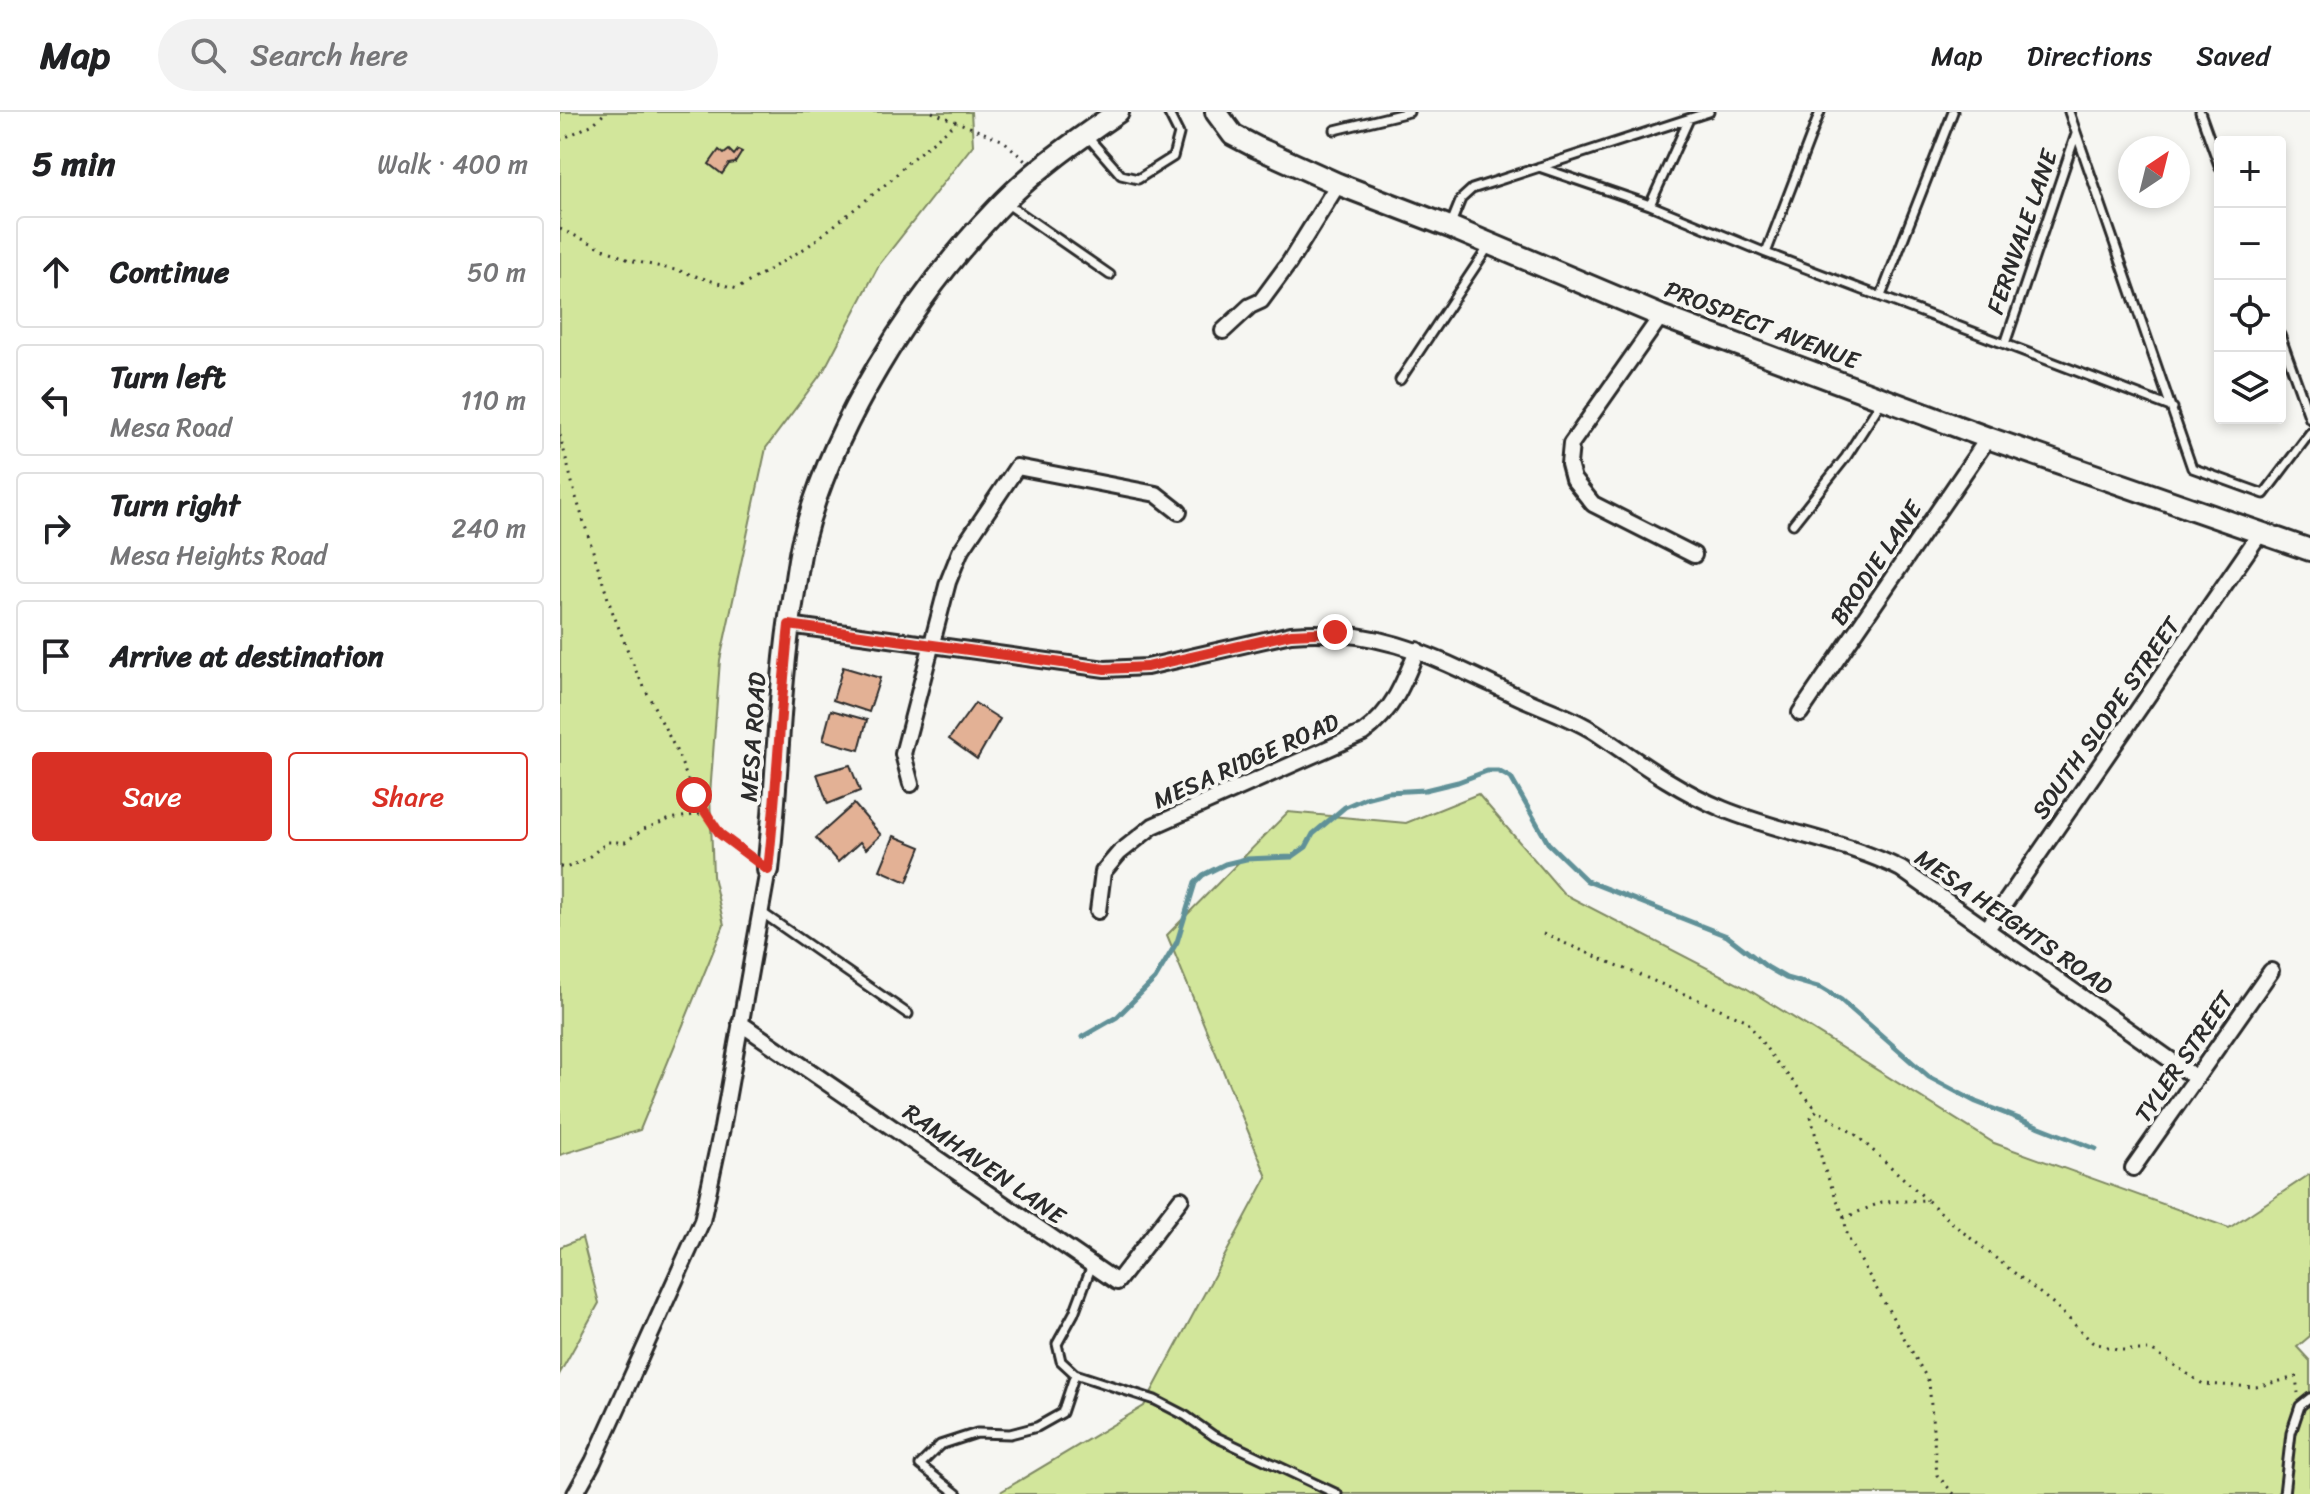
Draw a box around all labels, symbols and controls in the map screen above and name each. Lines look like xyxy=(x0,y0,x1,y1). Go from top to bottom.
search box xyxy=(158,19,718,91)
text: Map xyxy=(40,22,110,89)
text: Search here xyxy=(250,28,408,82)
text: Map xyxy=(1931,31,1983,80)
text: Directions xyxy=(2027,31,2152,80)
text: Saved xyxy=(2196,31,2270,80)
icon: search xyxy=(186,33,230,77)
text: 5 min xyxy=(32,134,115,194)
north arrow xyxy=(2118,136,2190,208)
map controls xyxy=(2214,136,2286,424)
button: + xyxy=(2214,136,2286,208)
text: Walk · 400 m xyxy=(377,141,528,187)
street label: FERNVALE LANE xyxy=(1974,142,2070,320)
button: − xyxy=(2214,208,2286,280)
text: Continue xyxy=(110,245,229,299)
text: 50 m xyxy=(467,249,526,295)
icon: ahead xyxy=(34,250,78,294)
street label: PROSPECT AVENUE xyxy=(1658,268,1867,382)
button: locate xyxy=(2214,280,2286,352)
text: Turn left xyxy=(110,350,226,404)
button: layers xyxy=(2214,352,2286,424)
text: 110 m xyxy=(461,377,526,423)
icon: left xyxy=(34,378,78,422)
text: Mesa Road xyxy=(110,404,232,450)
text: Turn right xyxy=(110,478,240,532)
street label: BRODIE LANE xyxy=(1818,490,1934,634)
text: 240 m xyxy=(452,505,526,551)
icon: right xyxy=(34,506,78,550)
text: Mesa Heights Road xyxy=(110,532,327,578)
street label: SOUTH SLOPE STREET xyxy=(2020,607,2193,828)
route end xyxy=(1317,614,1353,650)
text: Arrive at destination xyxy=(110,629,384,683)
icon: arrive xyxy=(34,634,78,678)
street label: MESA ROAD xyxy=(728,670,779,803)
street label: MESA RIDGE ROAD xyxy=(1146,701,1347,821)
button: Save xyxy=(32,752,272,841)
button: Share xyxy=(288,752,528,841)
route start xyxy=(676,777,712,813)
street label: MESA HEIGHTS ROAD xyxy=(1906,837,2122,1007)
street label: TYLER STREET xyxy=(2123,981,2246,1132)
street label: RAMHAVEN LANE xyxy=(894,1092,1076,1237)

